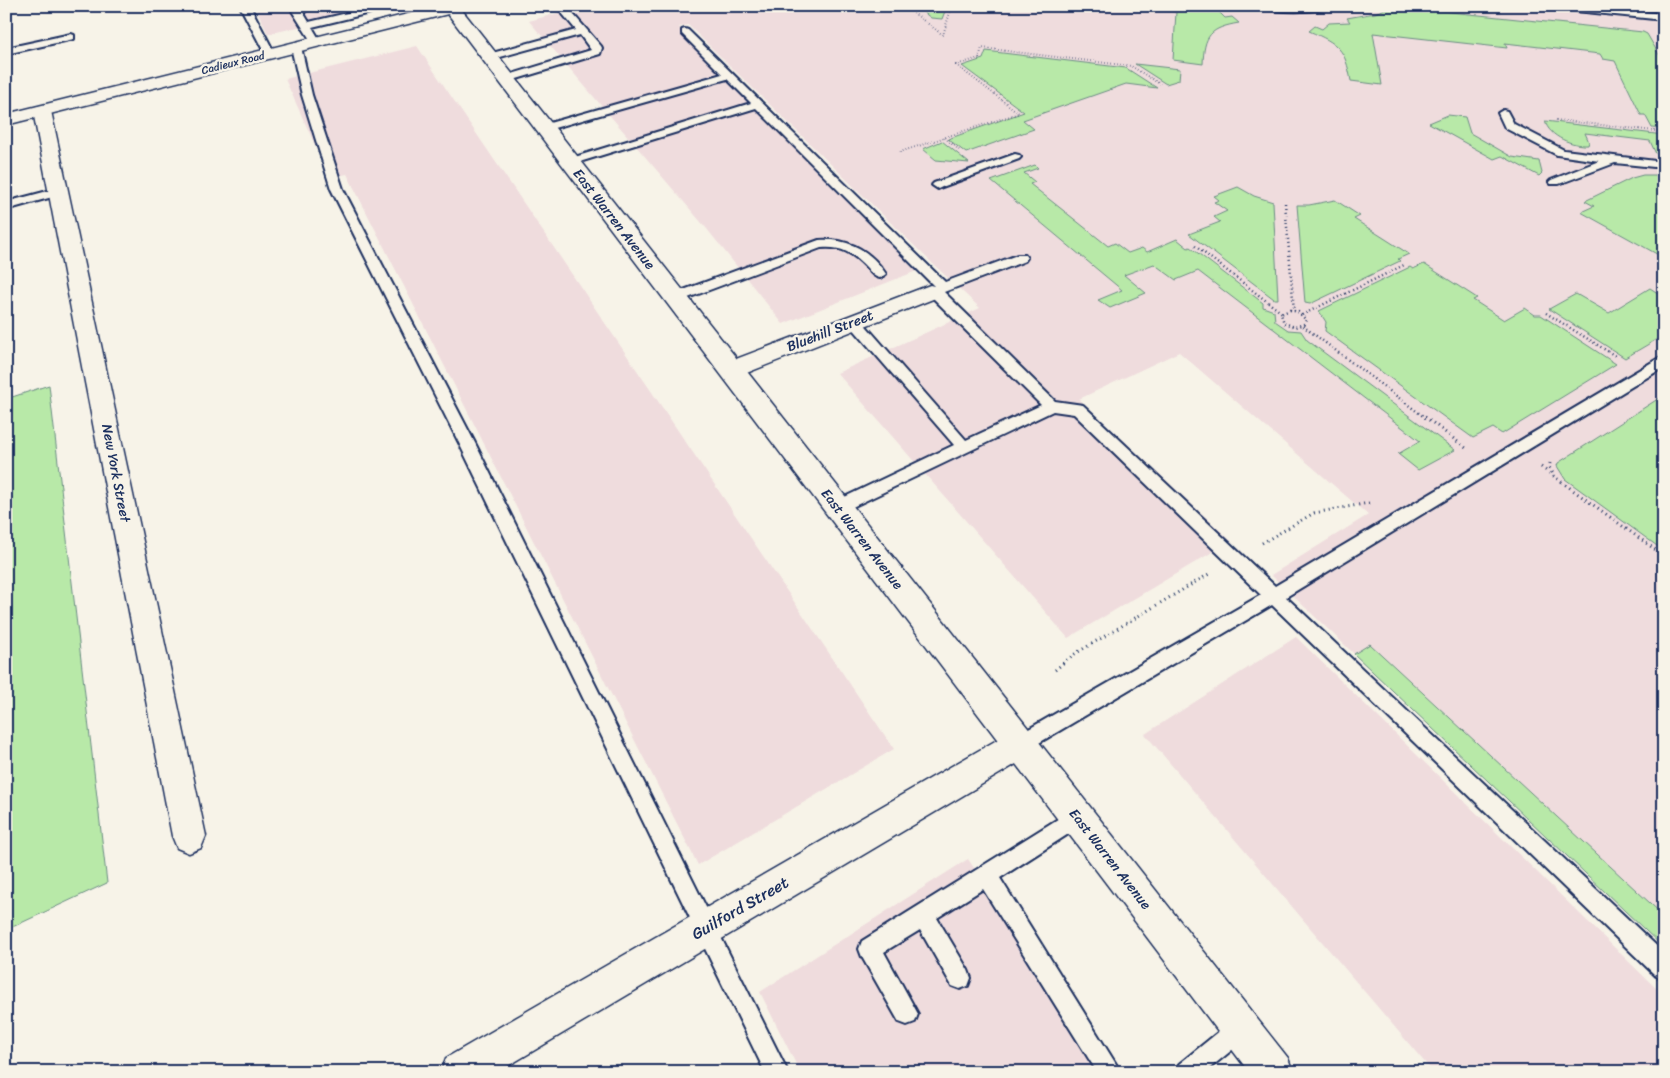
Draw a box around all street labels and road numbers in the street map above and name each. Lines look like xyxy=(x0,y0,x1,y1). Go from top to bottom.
street label: Cadieux Road xyxy=(199,46,268,80)
street label: East Warren Avenue xyxy=(566,163,662,275)
street label: Bluehill Street xyxy=(783,303,877,359)
street label: New York Street xyxy=(94,422,138,526)
street label: East Warren Avenue xyxy=(814,483,910,595)
street label: East Warren Avenue xyxy=(1062,803,1158,915)
street label: Guilford Street xyxy=(686,868,794,948)

